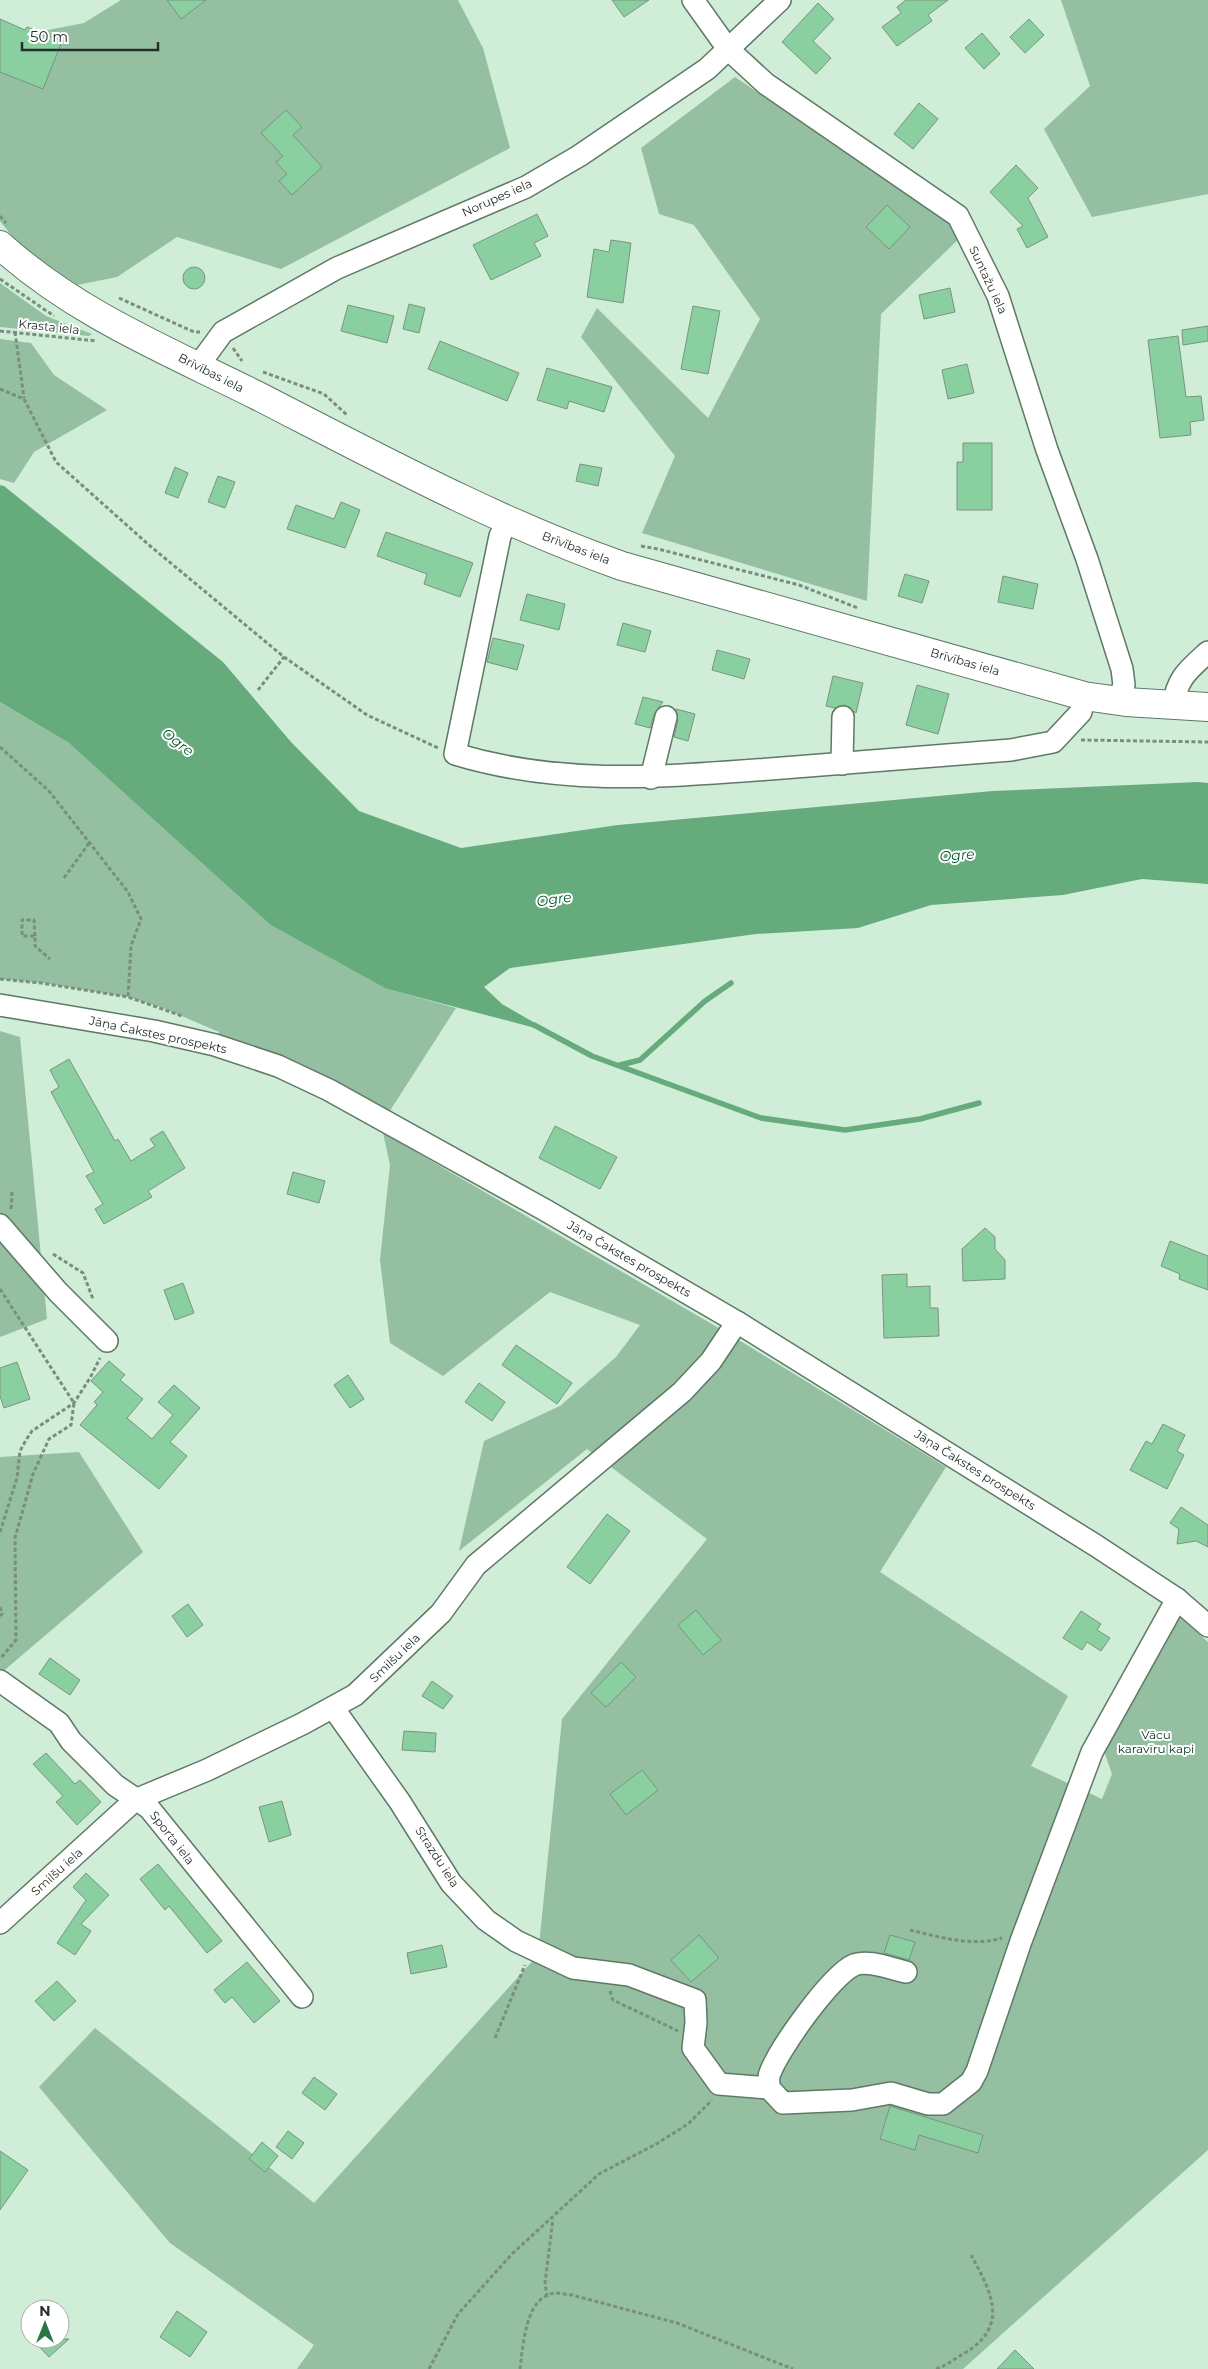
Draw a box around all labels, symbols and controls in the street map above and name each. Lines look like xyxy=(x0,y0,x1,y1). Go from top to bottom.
scale bar xyxy=(22,20,159,52)
text: 50 m xyxy=(30,27,68,46)
street label: Norupes iela xyxy=(459,175,534,220)
street label: Suntažu iela xyxy=(966,243,1011,316)
street label: Krasta iela xyxy=(18,316,80,337)
street label: Brīvības iela xyxy=(176,350,247,396)
street label: Brīvības iela xyxy=(540,528,612,567)
street label: Brīvības iela xyxy=(929,644,1002,679)
water label: Ogre xyxy=(159,724,197,760)
water label: Ogre xyxy=(939,844,975,866)
water label: Ogre xyxy=(535,888,573,910)
street label: Jāņa Čakstes prospekts xyxy=(87,1012,228,1056)
street label: Jāņa Čakstes prospekts xyxy=(564,1217,694,1300)
street label: Jāņa Čakstes prospekts xyxy=(911,1426,1039,1513)
street label: Smilšu iela xyxy=(366,1630,423,1685)
park label: Vācu karavīru kapi xyxy=(1118,1727,1194,1756)
street label: Sporta iela xyxy=(147,1808,198,1867)
street label: Strazdu iela xyxy=(412,1823,463,1890)
street label: Smilšu iela xyxy=(28,1845,86,1899)
north arrow xyxy=(20,2299,70,2349)
text: N xyxy=(39,2302,51,2320)

